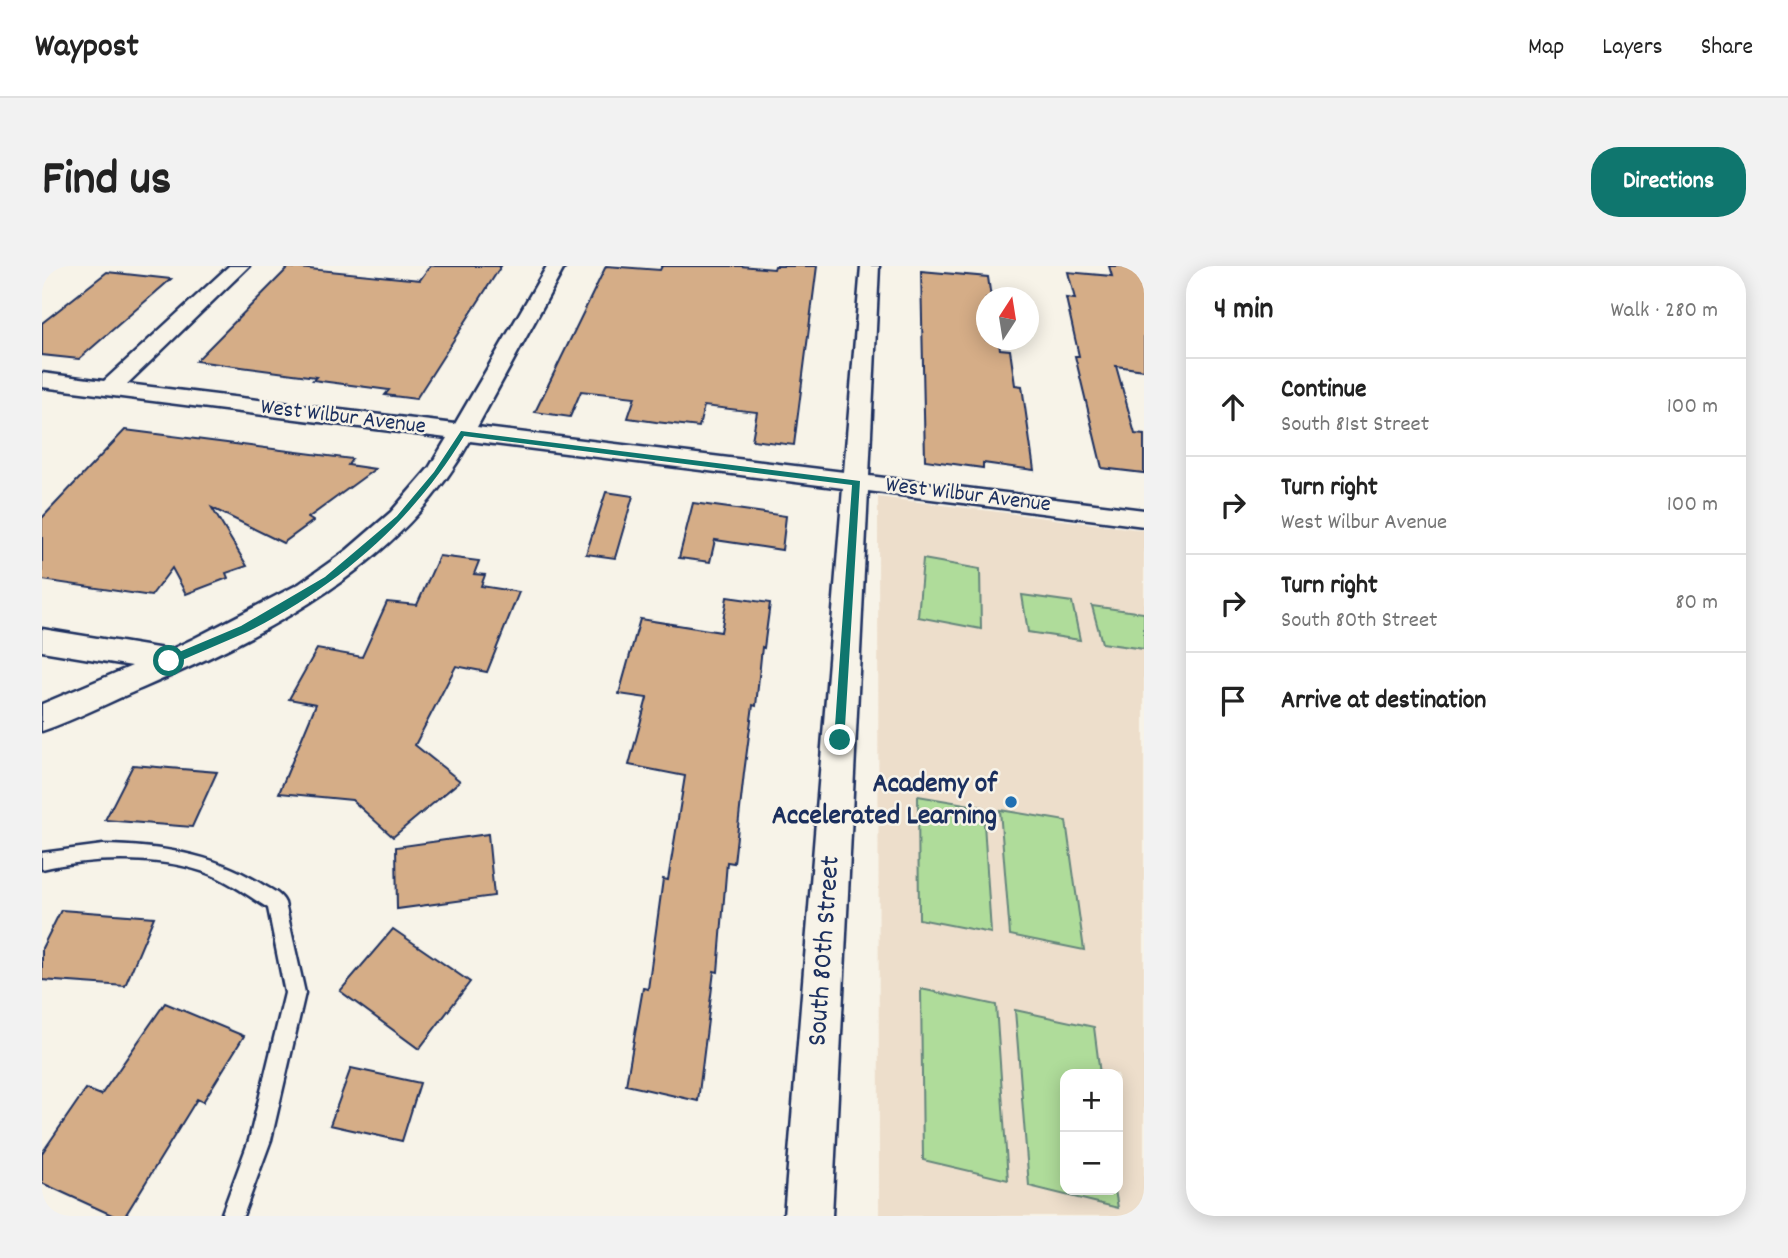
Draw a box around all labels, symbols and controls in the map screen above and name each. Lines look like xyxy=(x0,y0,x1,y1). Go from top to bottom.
text: Waypost xyxy=(35,25,139,72)
text: Map xyxy=(1528,31,1564,65)
text: Layers xyxy=(1602,31,1663,65)
text: Share xyxy=(1701,31,1753,65)
text: Find us xyxy=(42,147,171,217)
button: Directions xyxy=(1591,147,1746,217)
north arrow xyxy=(976,287,1039,350)
text: 4 min xyxy=(1214,290,1273,333)
text: Walk · 280 m xyxy=(1610,295,1718,328)
text: Continue xyxy=(1281,372,1366,409)
icon: ahead xyxy=(1214,388,1252,426)
street label: West Wilbur Avenue xyxy=(258,391,428,445)
text: 100 m xyxy=(1667,391,1718,424)
text: South 81st Street xyxy=(1281,409,1429,442)
street label: West Wilbur Avenue xyxy=(883,469,1053,523)
text: Turn right xyxy=(1281,470,1378,507)
icon: right xyxy=(1214,486,1252,524)
text: 100 m xyxy=(1667,489,1718,522)
text: West Wilbur Avenue xyxy=(1281,507,1447,540)
text: Turn right xyxy=(1281,568,1378,605)
icon: right xyxy=(1214,584,1252,622)
text: 80 m xyxy=(1675,587,1718,620)
text: South 80th Street xyxy=(1281,605,1438,638)
route start xyxy=(153,645,184,676)
icon: arrive xyxy=(1214,682,1252,720)
text: Arrive at destination xyxy=(1281,683,1486,720)
route end xyxy=(824,724,855,755)
place label: Academy of Accelerated Learning xyxy=(772,766,998,838)
marker: Academy of Accelerated Learning xyxy=(1003,794,1019,810)
street label: South 80th Street xyxy=(799,855,853,1047)
map controls xyxy=(1060,1069,1123,1195)
button: + xyxy=(1060,1069,1123,1132)
button: − xyxy=(1060,1132,1123,1195)

